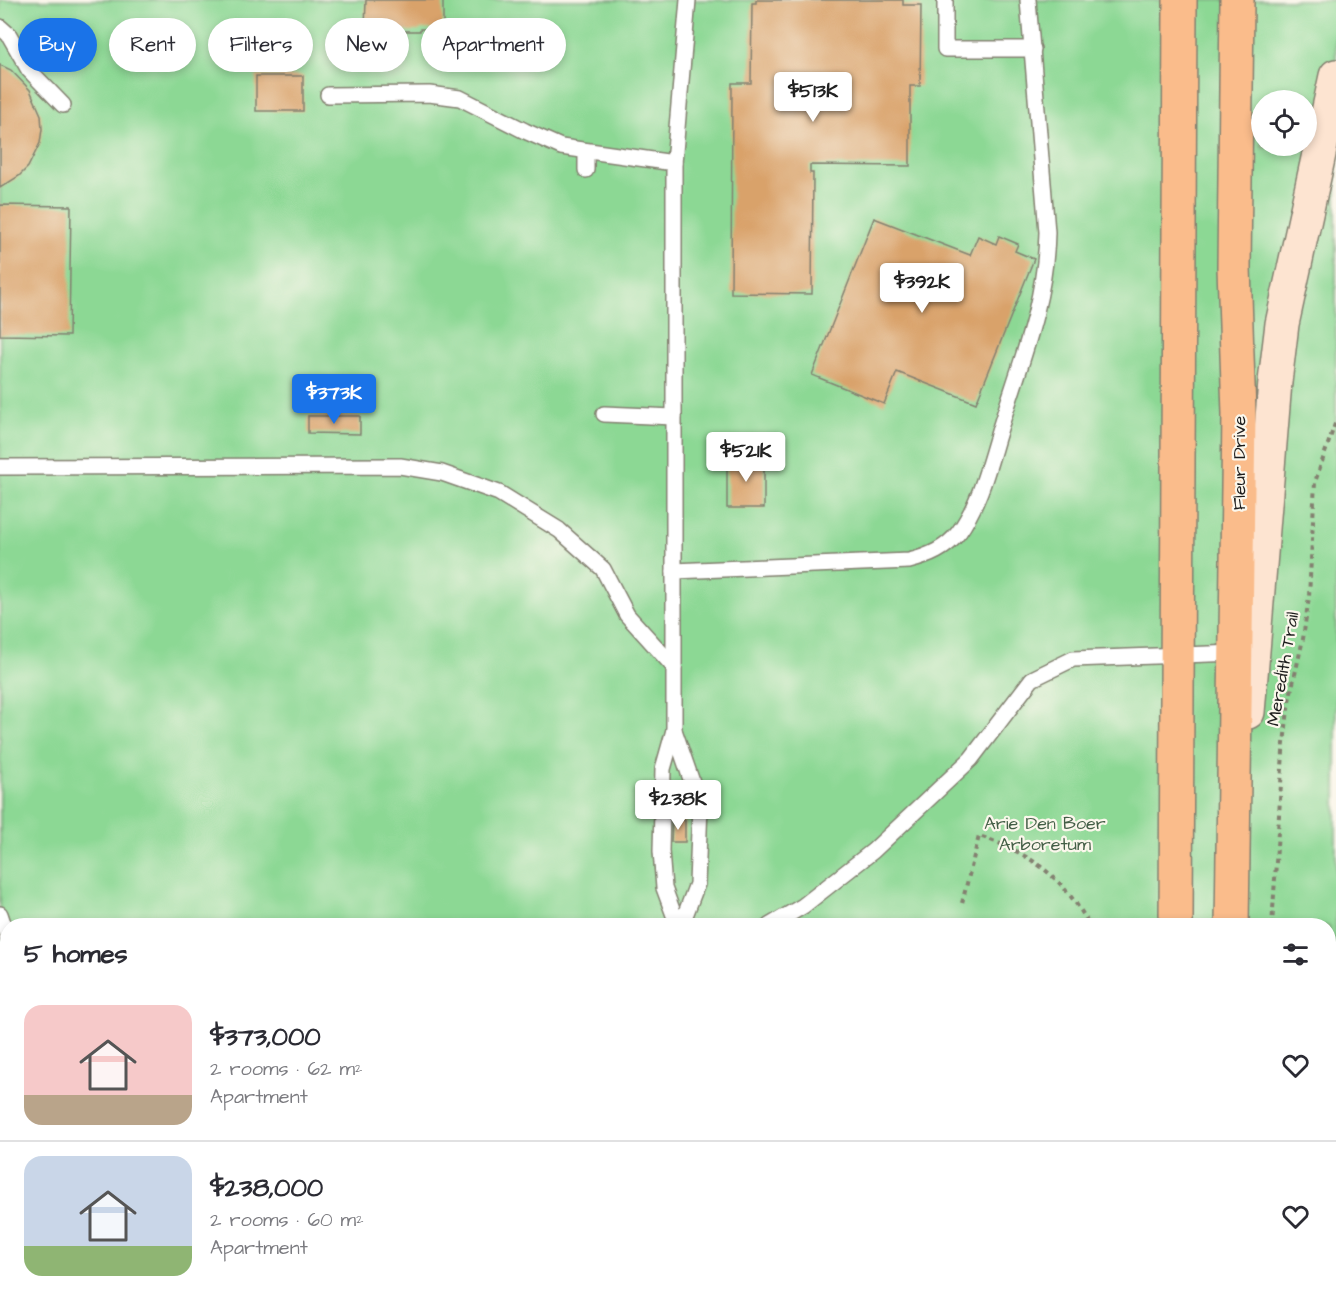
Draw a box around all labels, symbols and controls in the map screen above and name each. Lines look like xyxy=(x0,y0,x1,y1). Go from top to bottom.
chip: Buy xyxy=(18,18,97,72)
chip: Rent xyxy=(109,18,196,72)
chip: Filters xyxy=(208,18,313,72)
chip: New xyxy=(325,18,409,72)
chip: Apartment xyxy=(421,18,566,72)
pin: $513K xyxy=(771,72,855,123)
text: $513K xyxy=(788,77,838,105)
map controls xyxy=(1251,90,1317,156)
button: locate xyxy=(1251,90,1317,156)
pin: $392K xyxy=(880,263,964,314)
text: $392K xyxy=(894,268,950,296)
pin: $373K xyxy=(292,374,376,425)
text: $373K xyxy=(306,379,362,407)
street label: Fleur Drive xyxy=(1227,415,1252,510)
pin: $521K xyxy=(704,432,788,483)
text: $521K xyxy=(720,437,772,465)
street label: Meredith Trail xyxy=(1261,610,1305,728)
pin: $238K xyxy=(636,780,720,831)
text: $238K xyxy=(649,785,707,813)
park label: Arie Den Boer Arboretum xyxy=(984,811,1106,857)
text: 5 homes xyxy=(24,936,128,972)
icon: filters xyxy=(1279,938,1312,971)
text: $373,000 xyxy=(210,1019,321,1055)
icon: home xyxy=(72,1029,144,1101)
icon: heart xyxy=(1279,1049,1312,1082)
text: 2 rooms · 62 m² xyxy=(210,1055,362,1083)
text: Apartment xyxy=(210,1083,308,1111)
text: $238,000 xyxy=(210,1170,323,1206)
icon: home xyxy=(72,1180,144,1252)
icon: heart xyxy=(1279,1200,1312,1233)
text: 2 rooms · 60 m² xyxy=(210,1206,364,1234)
text: Apartment xyxy=(210,1234,308,1262)

